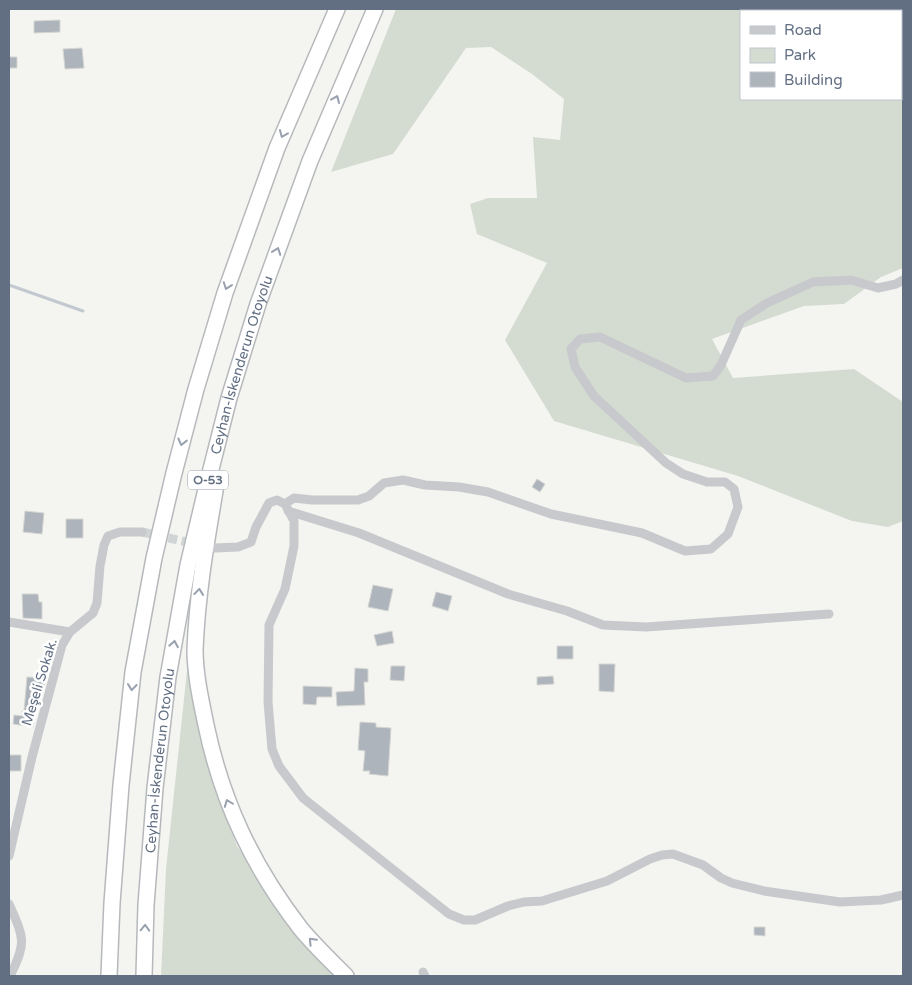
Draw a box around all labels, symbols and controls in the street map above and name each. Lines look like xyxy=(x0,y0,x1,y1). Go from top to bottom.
legend xyxy=(740,10,902,100)
text: Road xyxy=(784,21,822,39)
text: Park xyxy=(784,46,816,64)
text: Building xyxy=(784,71,843,89)
one-way arrow xyxy=(330,95,341,104)
one-way arrow xyxy=(279,129,290,138)
one-way arrow xyxy=(271,247,281,255)
street label: Ceyhan-İskenderun Otoyolu xyxy=(207,273,277,456)
one-way arrow xyxy=(223,282,233,290)
one-way arrow xyxy=(177,438,188,447)
road number: O-53 xyxy=(188,470,228,490)
one-way arrow xyxy=(193,588,204,596)
street label: Meşeli Sokak. xyxy=(18,636,61,728)
one-way arrow xyxy=(168,640,178,649)
street label: Ceyhan-İskenderun Otoyolu xyxy=(142,667,178,854)
one-way arrow xyxy=(127,683,138,691)
one-way arrow xyxy=(224,799,234,808)
one-way arrow xyxy=(140,923,151,931)
one-way arrow xyxy=(309,938,318,947)

